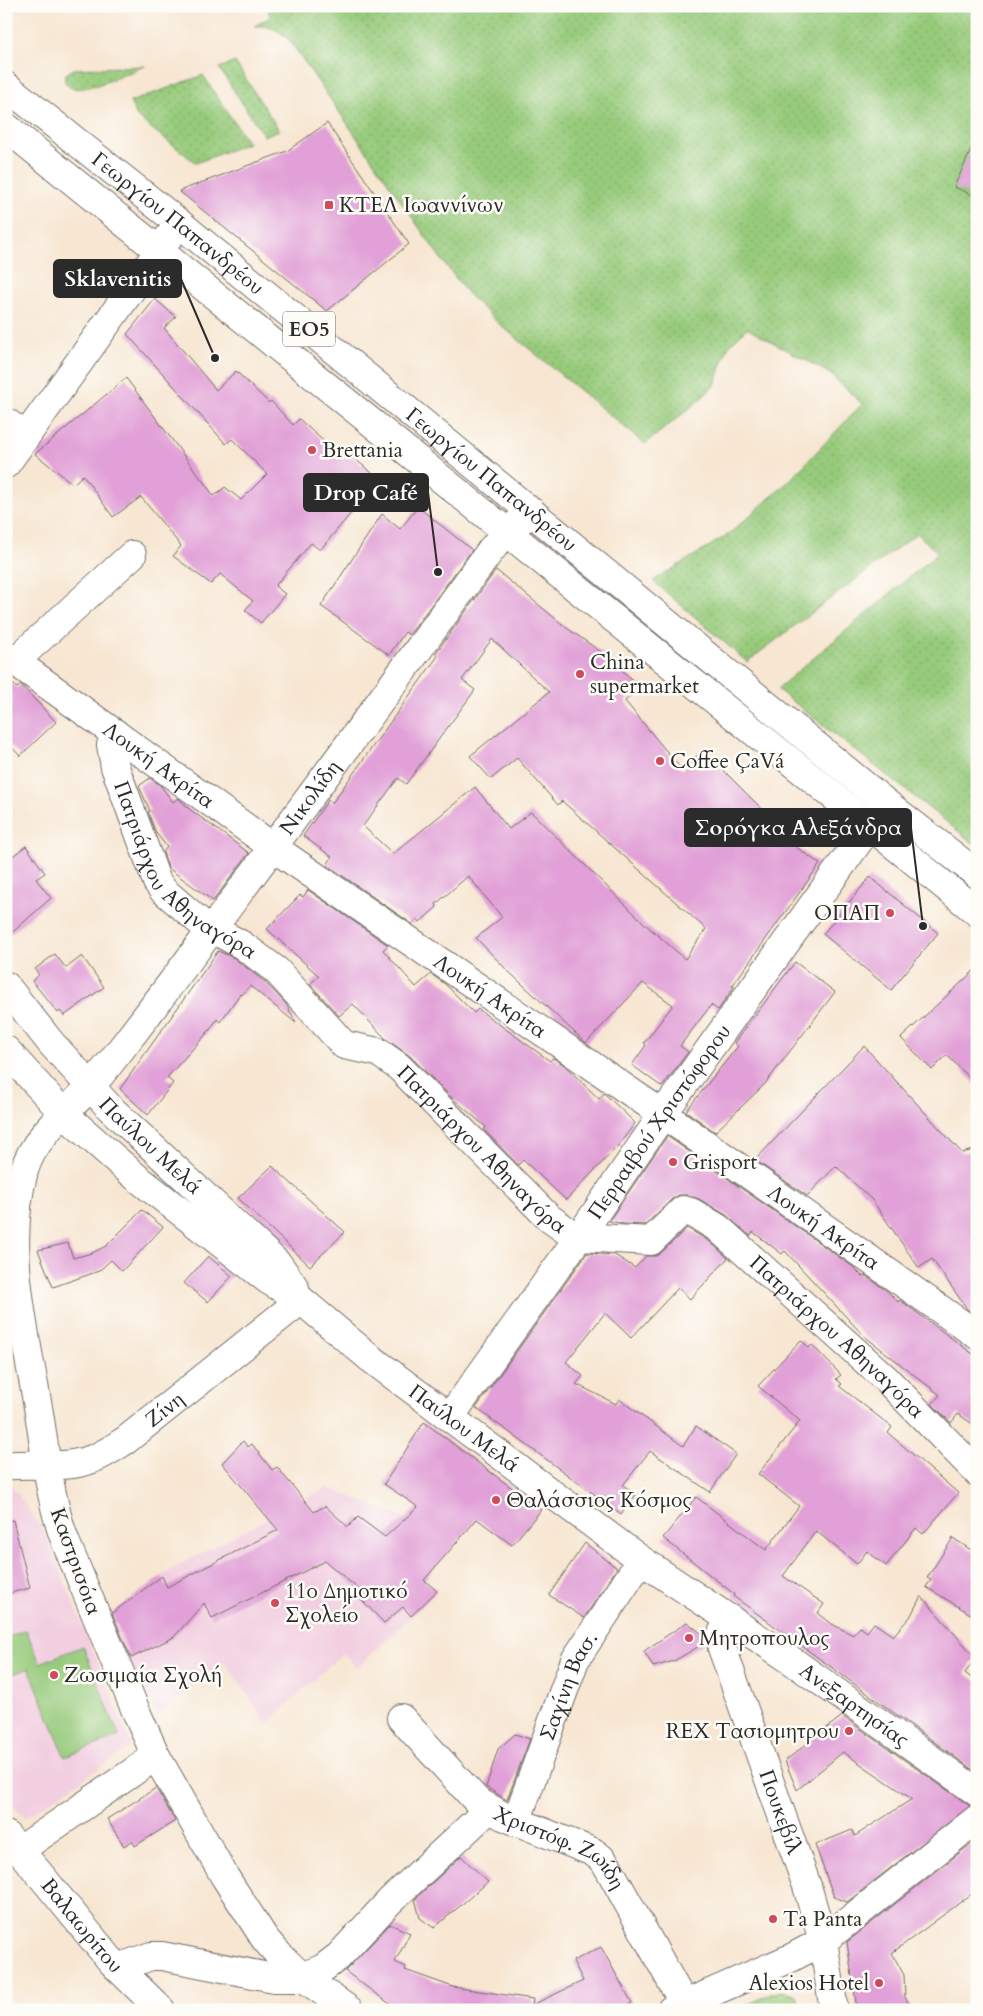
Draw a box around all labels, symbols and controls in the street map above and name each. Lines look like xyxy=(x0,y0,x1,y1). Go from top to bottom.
street label: Γεωργίου Παπανδρέου xyxy=(85,145,270,302)
place label: ΚΤΕΛ Ιωαννίνων xyxy=(339,191,503,220)
marker: ΚΤΕΛ Ιωαννίνων xyxy=(323,199,335,211)
callout: Sklavenitis xyxy=(54,260,181,297)
text: Sklavenitis xyxy=(65,264,171,294)
road number: ΕΟ5 xyxy=(283,312,335,346)
street label: Γεωργίου Παπανδρέου xyxy=(399,401,583,559)
place label: Brettania xyxy=(322,436,403,465)
marker: Brettania xyxy=(306,444,318,456)
callout: Drop Café xyxy=(304,474,428,511)
text: Drop Café xyxy=(314,478,418,508)
place label: China supermarket xyxy=(590,648,699,701)
marker: China supermarket xyxy=(574,668,586,680)
street label: Λουκή Ακρίτα xyxy=(97,715,220,815)
place label: Coffee ÇaVá xyxy=(670,747,784,776)
street label: Νικολίδη xyxy=(273,754,347,841)
marker: Coffee ÇaVá xyxy=(654,755,666,767)
street label: Πατριάρχου Αθηναγόρα xyxy=(106,777,263,966)
callout: Σορόγκα Αλεξάνδρα xyxy=(685,809,911,846)
text: Σορόγκα Αλεξάνδρα xyxy=(695,813,901,843)
place label: ΟΠΑΠ xyxy=(814,899,880,928)
marker: ΟΠΑΠ xyxy=(884,907,896,919)
street label: Λουκή Ακρίτα xyxy=(427,947,552,1045)
street label: Περραιβού Χριστόφορου xyxy=(581,1018,738,1225)
street label: Πατριάρχου Αθηναγόρα xyxy=(390,1059,572,1241)
street label: Παύλου Μελά xyxy=(92,1091,209,1202)
place label: Grisport xyxy=(683,1148,757,1177)
marker: Grisport xyxy=(667,1156,679,1168)
street label: Λουκή Ακρίτα xyxy=(761,1178,886,1277)
street label: Πατριάρχου Αθηναγόρα xyxy=(743,1249,931,1425)
street label: Παύλου Μελά xyxy=(402,1378,526,1480)
street label: Ζίνη xyxy=(139,1385,190,1434)
place label: Θαλάσσιος Κόσμος xyxy=(506,1486,691,1515)
marker: Θαλάσσιος Κόσμος xyxy=(490,1494,502,1506)
street label: Καστρισόια xyxy=(43,1504,108,1619)
place label: 11ο Δημοτικό Σχολείο xyxy=(285,1577,408,1630)
marker: 11ο Δημοτικό Σχολείο xyxy=(269,1597,281,1609)
place label: Μητροπουλος xyxy=(699,1624,829,1653)
street label: Σαχίνη Βασ. xyxy=(533,1626,605,1745)
marker: Μητροπουλος xyxy=(683,1632,695,1644)
street label: Ανεξαρτησίας xyxy=(793,1656,915,1754)
place label: Ζωσιμαία Σχολή xyxy=(64,1661,223,1690)
marker: Ζωσιμαία Σχολή xyxy=(48,1669,60,1681)
place label: REX Τασιομητρου xyxy=(666,1717,839,1746)
marker: REX Τασιομητρου xyxy=(843,1725,855,1737)
street label: Πουκεβίλ xyxy=(752,1766,809,1859)
street label: Χριστόφ. Ζωίδη xyxy=(488,1799,632,1895)
street label: Βαλαωρίτου xyxy=(34,1872,129,1980)
place label: Ta Panta xyxy=(783,1905,862,1934)
marker: Ta Panta xyxy=(767,1913,779,1925)
place label: Alexios Hotel xyxy=(748,1969,869,1998)
marker: Alexios Hotel xyxy=(873,1977,885,1989)

